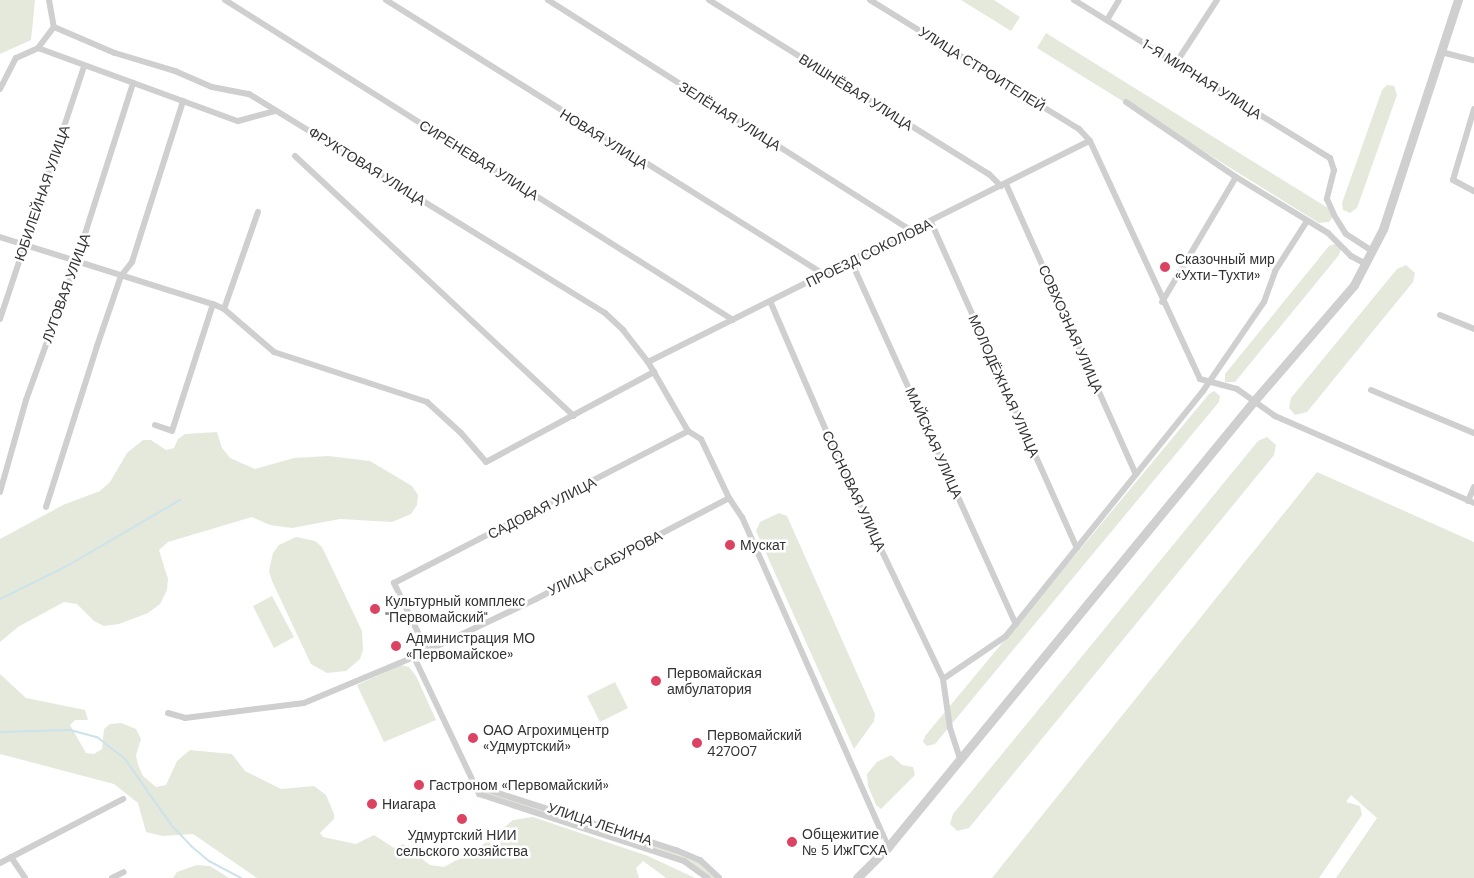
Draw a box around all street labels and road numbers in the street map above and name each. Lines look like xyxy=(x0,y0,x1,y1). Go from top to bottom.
street label: УЛИЦА СТРОИТЕЛЕЙ xyxy=(916,23,1048,115)
street label: 1-Я МИРНАЯ УЛИЦА xyxy=(1139,35,1265,123)
street label: ВИШНЁВАЯ УЛИЦА xyxy=(796,50,916,134)
street label: ЗЕЛЁНАЯ УЛИЦА xyxy=(676,78,784,154)
street label: НОВАЯ УЛИЦА xyxy=(557,105,651,173)
street label: СИРЕНЕВАЯ УЛИЦА xyxy=(416,116,542,204)
street label: ЮБИЛЕЙНАЯ УЛИЦА xyxy=(11,123,73,263)
street label: ФРУКТОВАЯ УЛИЦА xyxy=(305,123,429,209)
street label: ПРОЕЗД СОКОЛОВА xyxy=(803,215,935,291)
street label: ЛУГОВАЯ УЛИЦА xyxy=(38,231,94,345)
street label: СОВХОЗНАЯ УЛИЦА xyxy=(1035,262,1107,396)
street label: МОЛОДЁЖНАЯ УЛИЦА xyxy=(965,312,1043,460)
street label: МАЙСКАЯ УЛИЦА xyxy=(902,385,966,501)
street label: СОСНОВАЯ УЛИЦА xyxy=(819,428,889,554)
street label: САДОВАЯ УЛИЦА xyxy=(485,473,599,543)
street label: УЛИЦА САБУРОВА xyxy=(545,527,665,599)
street label: УЛИЦА ЛЕНИНА xyxy=(545,799,655,849)

